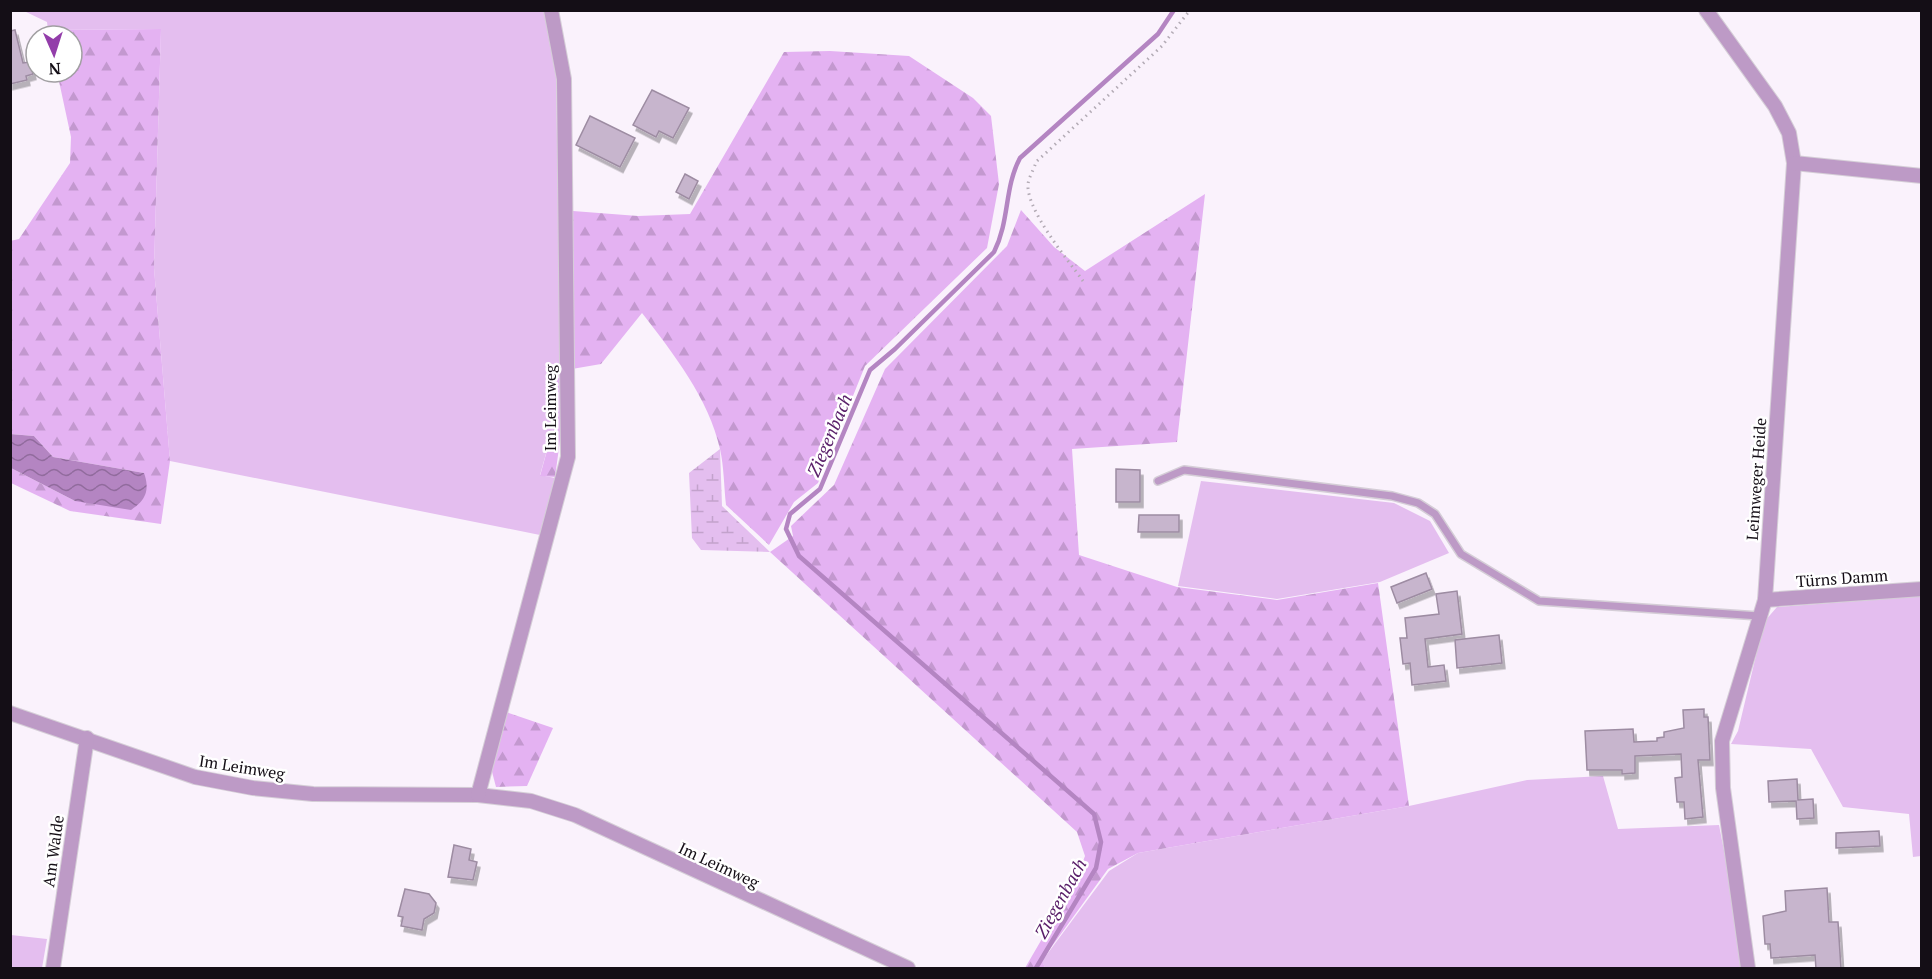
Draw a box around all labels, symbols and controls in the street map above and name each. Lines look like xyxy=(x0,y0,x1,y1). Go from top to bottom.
north arrow xyxy=(24,24,84,84)
text: N xyxy=(48,58,61,80)
street label: Im Leimweg xyxy=(539,364,561,451)
water label: Ziegenbach xyxy=(801,390,857,480)
street label: Leimweger Heide xyxy=(1741,417,1771,541)
street label: Türns Damm xyxy=(1795,564,1889,592)
street label: Im Leimweg xyxy=(197,749,287,785)
street label: Am Walde xyxy=(37,814,69,888)
street label: Im Leimweg xyxy=(675,837,763,894)
water label: Ziegenbach xyxy=(1028,854,1092,942)

